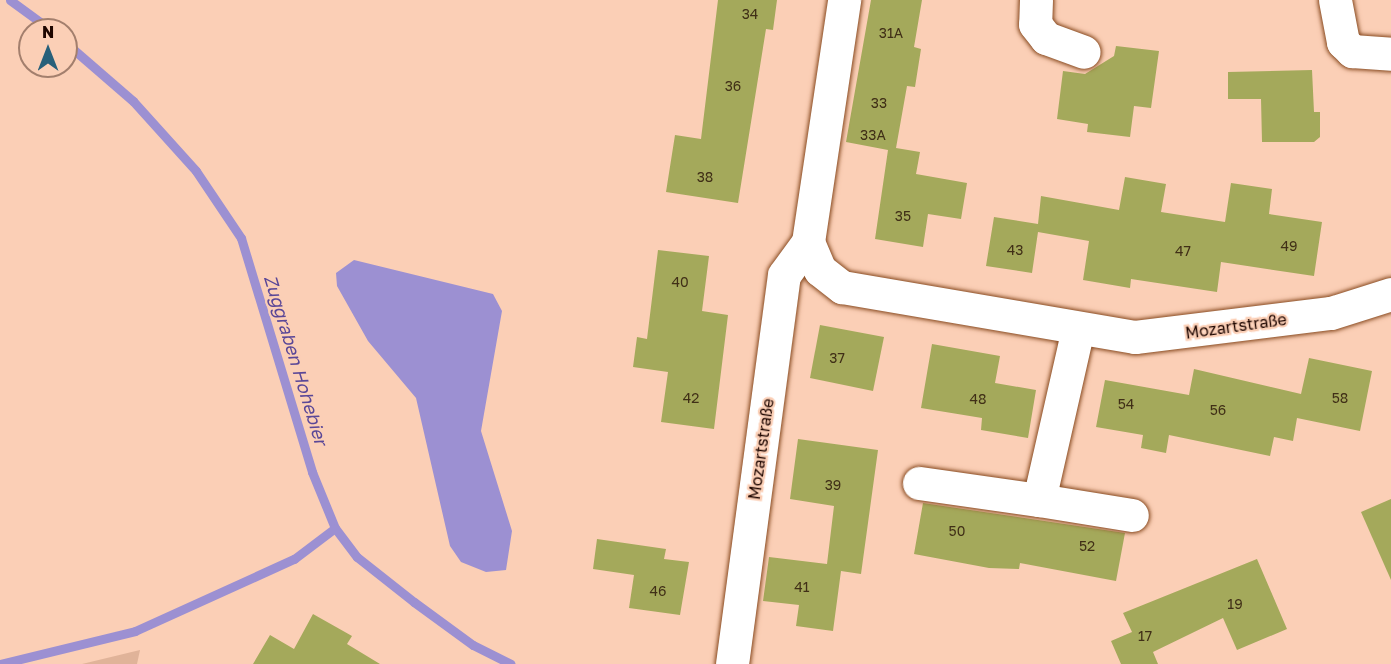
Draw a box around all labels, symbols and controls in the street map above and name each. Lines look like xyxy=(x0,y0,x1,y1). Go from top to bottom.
house number: 34 xyxy=(742,6,758,22)
north arrow xyxy=(18,18,78,78)
text: N xyxy=(42,22,54,42)
house number: 31A xyxy=(879,25,903,41)
house number: 36 xyxy=(725,78,741,94)
house number: 33 xyxy=(871,95,887,111)
house number: 33A xyxy=(860,127,886,143)
house number: 38 xyxy=(697,169,713,185)
house number: 35 xyxy=(895,208,911,224)
house number: 49 xyxy=(1280,238,1298,254)
house number: 43 xyxy=(1007,242,1023,258)
house number: 47 xyxy=(1175,243,1191,259)
water label: Zuggraben Hohebier xyxy=(260,272,332,448)
house number: 40 xyxy=(671,274,689,290)
street label: Mozartstraße xyxy=(1184,309,1288,343)
house number: 37 xyxy=(829,350,845,366)
house number: 42 xyxy=(683,390,699,406)
house number: 58 xyxy=(1332,390,1348,406)
house number: 48 xyxy=(969,391,987,407)
house number: 54 xyxy=(1118,396,1134,412)
street label: Mozartstraße xyxy=(744,397,778,501)
house number: 56 xyxy=(1210,402,1226,418)
house number: 39 xyxy=(825,477,841,493)
house number: 50 xyxy=(949,523,965,539)
house number: 52 xyxy=(1079,538,1095,554)
house number: 41 xyxy=(794,579,810,595)
house number: 46 xyxy=(649,583,667,599)
house number: 19 xyxy=(1227,596,1243,612)
house number: 17 xyxy=(1138,628,1152,644)

